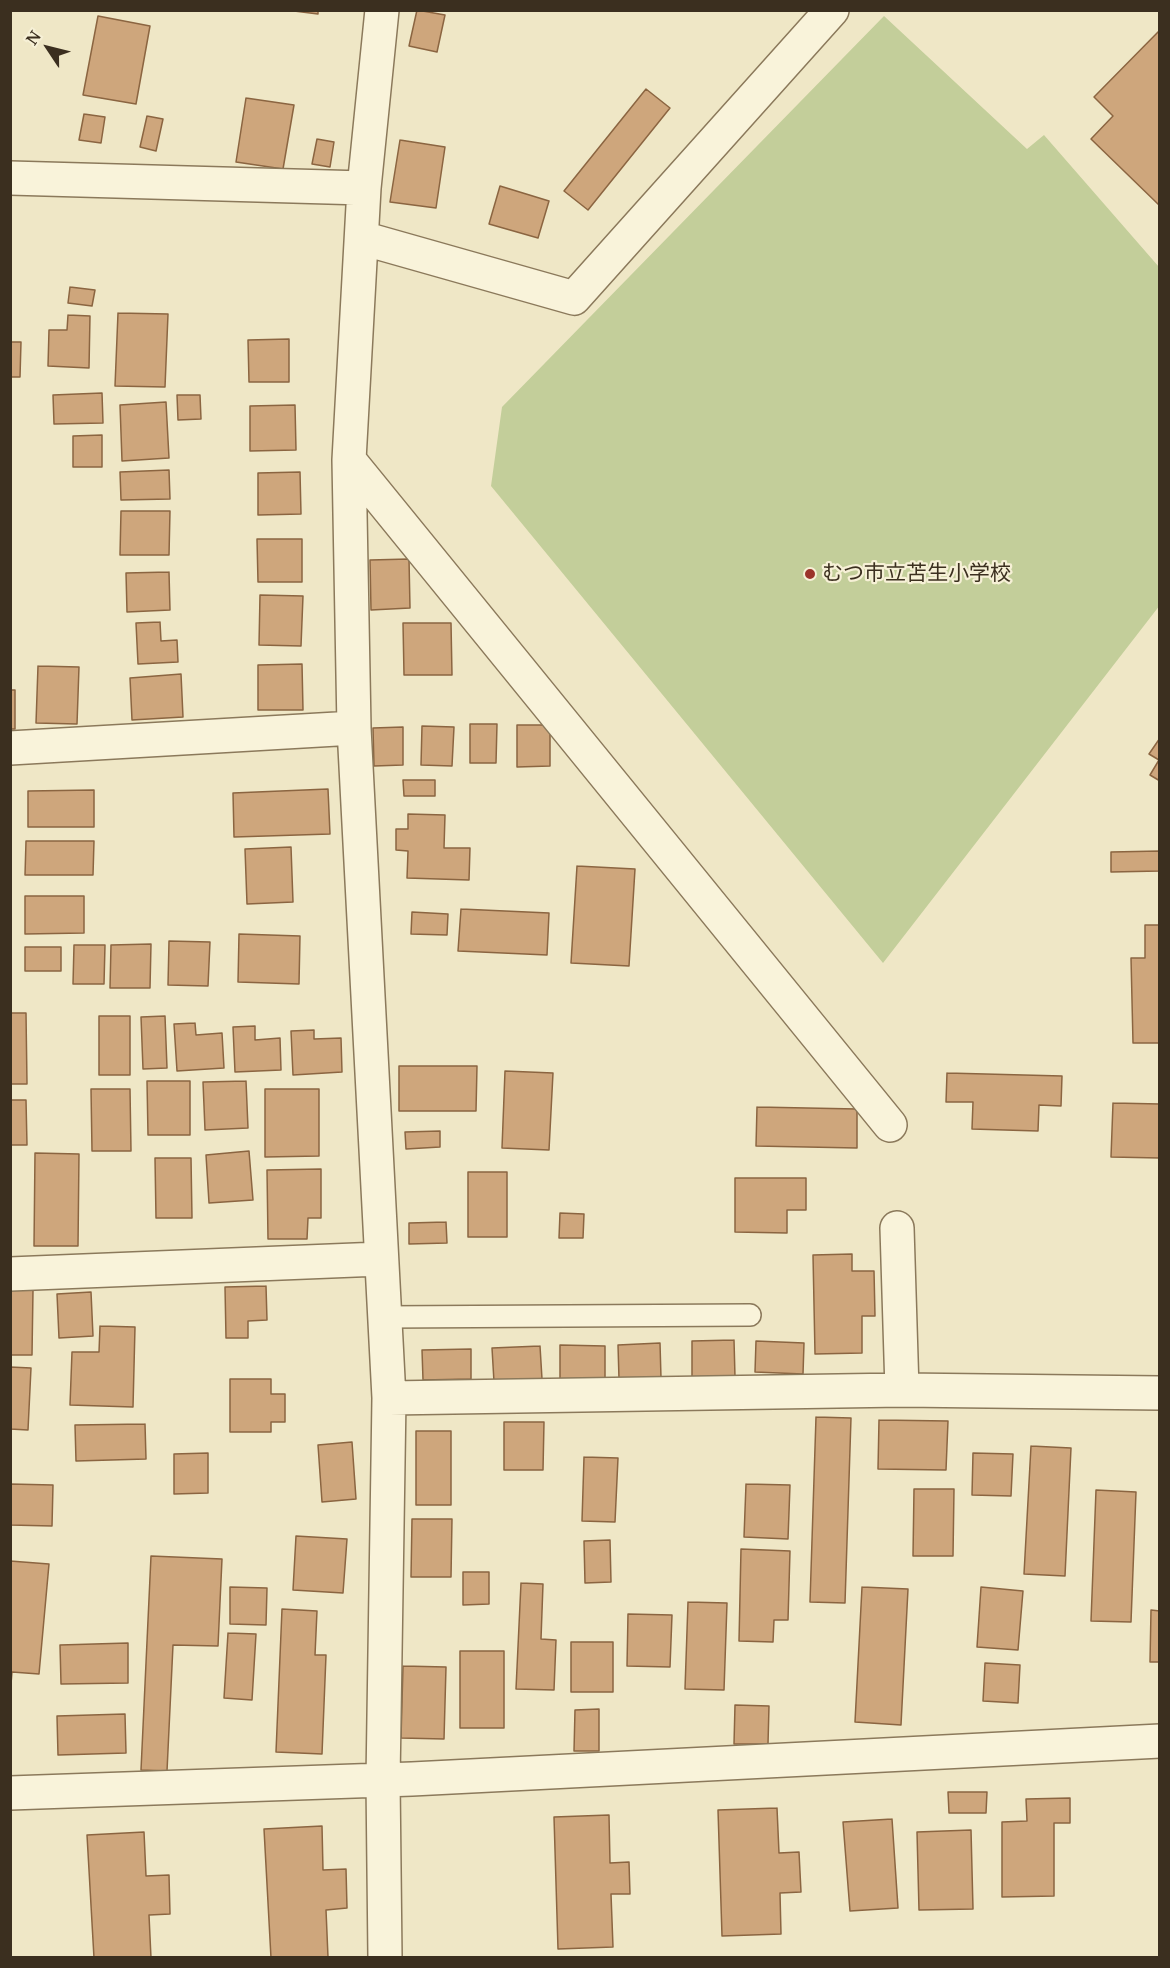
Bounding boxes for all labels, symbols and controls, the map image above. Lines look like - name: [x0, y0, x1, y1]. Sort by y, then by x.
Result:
- north arrow: [18, 18, 78, 78]
- text: N: [21, 26, 46, 49]
- place label: むつ市立苫生小学校: [822, 561, 1011, 587]
- marker: むつ市立苫生小学校: [803, 567, 817, 581]

